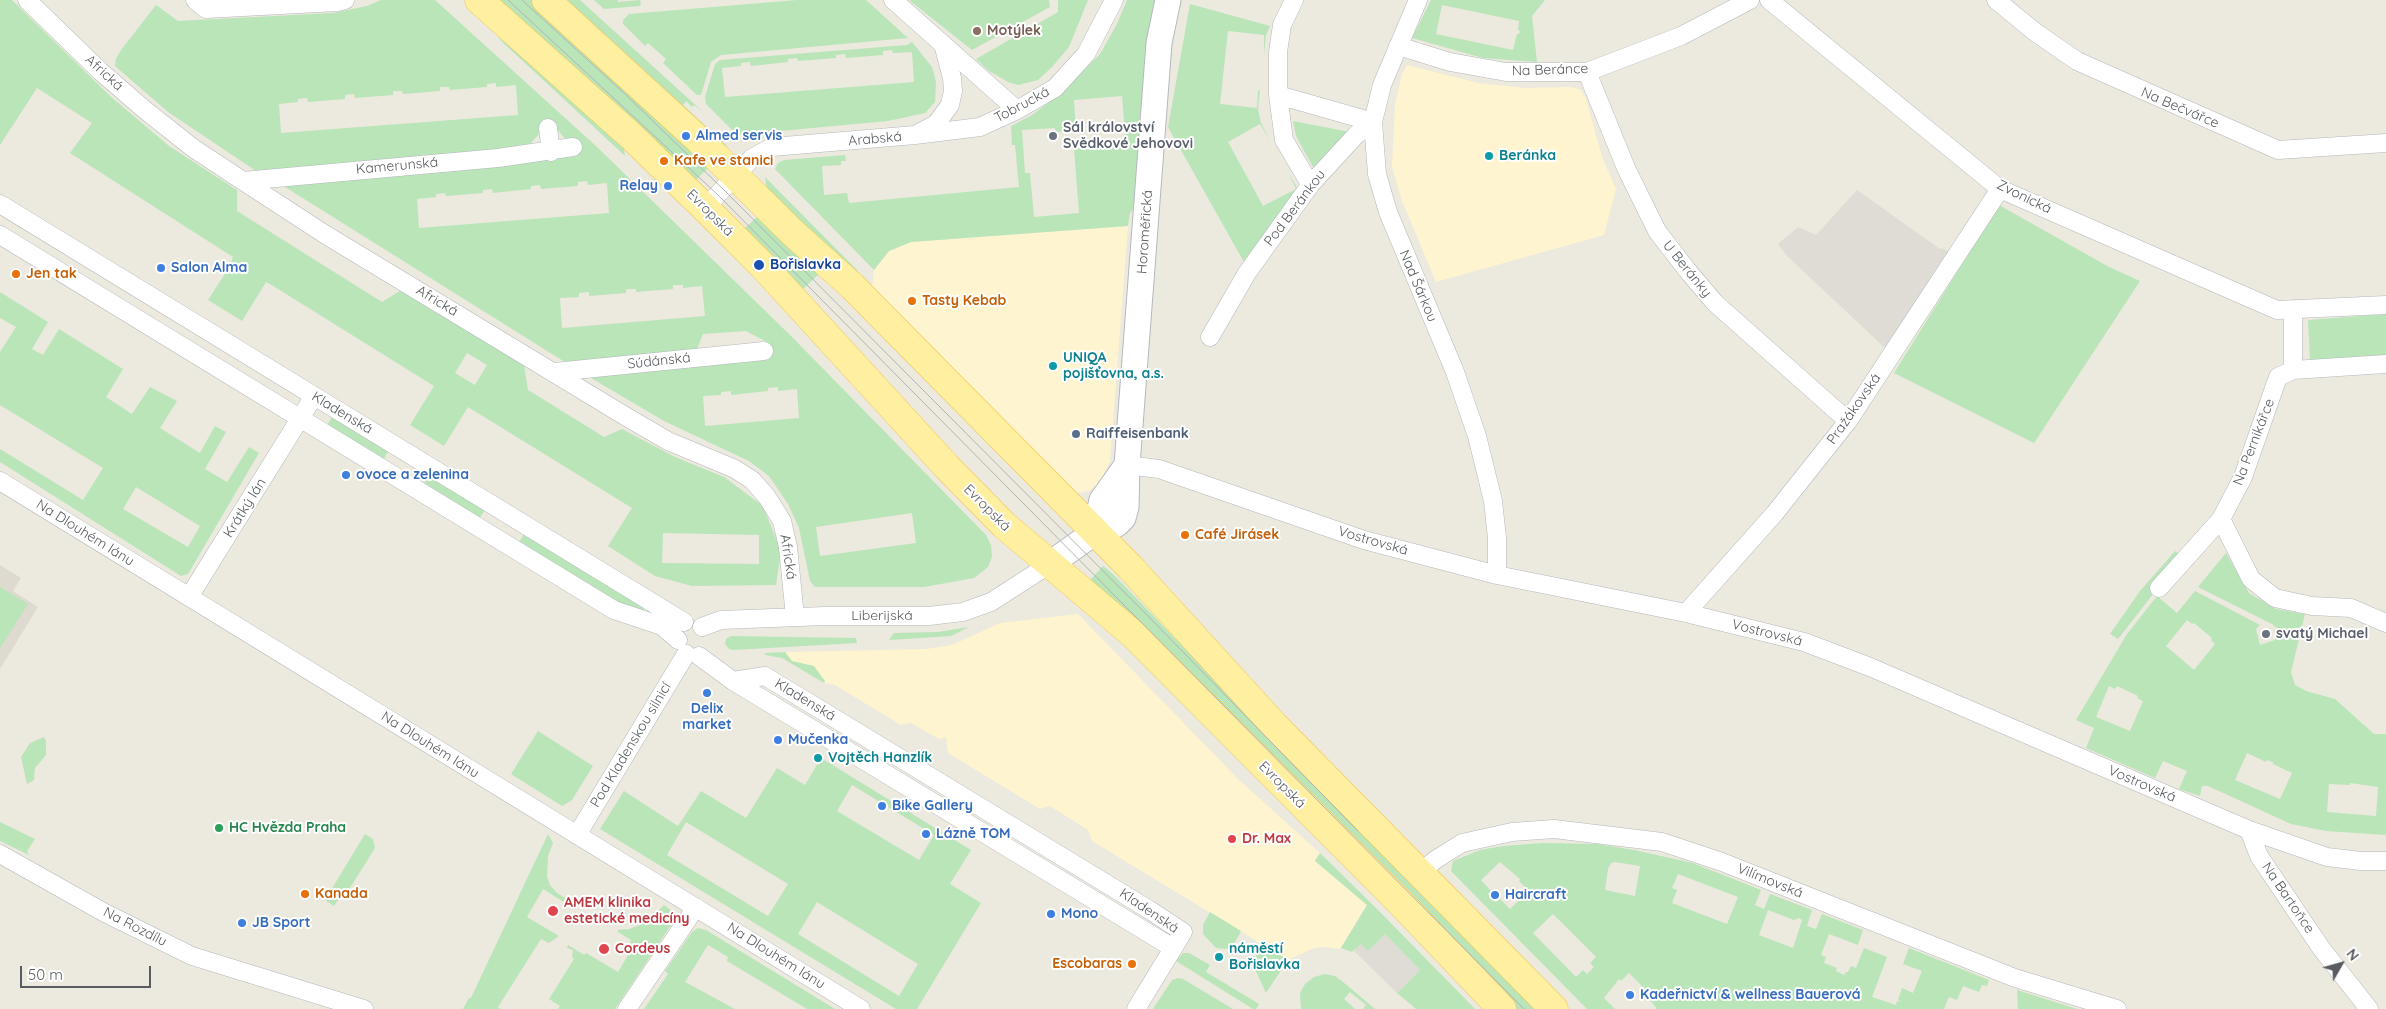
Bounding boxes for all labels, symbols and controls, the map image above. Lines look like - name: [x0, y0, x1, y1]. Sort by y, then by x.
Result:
- place label: Motýlek: [987, 23, 1041, 39]
- marker: Motýlek: [971, 25, 983, 37]
- street label: Africká: [81, 51, 127, 95]
- street label: Na Beránce: [1511, 60, 1589, 80]
- street label: Tobrucká: [991, 83, 1053, 127]
- street label: Na Bečvářce: [2138, 84, 2222, 132]
- place label: Sál království Svědkové Jehovovi: [1063, 120, 1193, 152]
- place label: Almed servis: [696, 128, 782, 144]
- street label: Arabská: [848, 128, 902, 150]
- marker: Almed servis: [680, 130, 692, 142]
- marker: Sál království Svědkové Jehovovi: [1047, 130, 1059, 142]
- place label: Beránka: [1499, 148, 1556, 164]
- marker: Beránka: [1483, 150, 1495, 162]
- place label: Kafe ve stanici: [674, 153, 773, 169]
- street label: Kamerunská: [355, 154, 439, 178]
- marker: Kafe ve stanici: [658, 155, 670, 167]
- street label: Pod Beránkou: [1261, 166, 1329, 250]
- street label: Zvonická: [1994, 177, 2054, 217]
- place label: Relay: [619, 178, 658, 194]
- marker: Relay: [662, 180, 674, 192]
- street label: Evropská: [683, 186, 737, 240]
- street label: Horoměřická: [1134, 189, 1156, 275]
- street label: U Beránky: [1659, 237, 1715, 301]
- street label: Nad Šárkou: [1395, 248, 1441, 324]
- place label: Bořislavka: [770, 257, 841, 273]
- marker: Bořislavka: [752, 258, 766, 272]
- place label: Salon Alma: [171, 260, 247, 276]
- marker: Salon Alma: [155, 262, 167, 274]
- place label: Jen tak: [26, 266, 77, 282]
- marker: Jen tak: [10, 268, 22, 280]
- street label: Africká: [413, 282, 461, 320]
- place label: Tasty Kebab: [922, 293, 1006, 309]
- marker: Tasty Kebab: [906, 295, 918, 307]
- street label: Súdánská: [627, 349, 691, 373]
- place label: UNIQA pojišťovna, a.s.: [1063, 350, 1164, 382]
- marker: UNIQA pojišťovna, a.s.: [1047, 360, 1059, 372]
- street label: Pražákovská: [1823, 370, 1885, 448]
- street label: Kladenská: [308, 388, 376, 438]
- street label: Na Pernikářce: [2230, 396, 2278, 488]
- place label: Raiffeisenbank: [1086, 426, 1189, 442]
- marker: Raiffeisenbank: [1070, 428, 1082, 440]
- place label: ovoce a zelenina: [356, 467, 469, 483]
- marker: ovoce a zelenina: [340, 469, 352, 481]
- street label: Krátký lán: [220, 475, 270, 541]
- street label: Evropská: [960, 481, 1014, 535]
- street label: Na Dlouhém lánu: [33, 496, 137, 570]
- street label: Vostrovská: [1336, 523, 1410, 559]
- place label: Café Jirásek: [1195, 527, 1279, 543]
- marker: Café Jirásek: [1179, 529, 1191, 541]
- street label: Africká: [776, 533, 800, 581]
- street label: Liberijská: [851, 608, 913, 624]
- street label: Vostrovská: [1730, 616, 1804, 650]
- place label: svatý Michael: [2276, 626, 2368, 642]
- marker: svatý Michael: [2260, 628, 2272, 640]
- street label: Kladenská: [771, 675, 839, 725]
- street label: Pod Kladenskou silnicí: [587, 680, 675, 810]
- marker: Delix market: [701, 687, 713, 699]
- place label: Delix market: [682, 701, 732, 734]
- street label: Na Dlouhém lánu: [378, 708, 482, 782]
- place label: Mučenka: [788, 732, 848, 748]
- marker: Mučenka: [772, 734, 784, 746]
- place label: Vojtěch Hanzlík: [828, 750, 932, 766]
- marker: Vojtěch Hanzlík: [812, 752, 824, 764]
- street label: Evropská: [1255, 758, 1309, 812]
- street label: Vostrovská: [2106, 762, 2178, 806]
- place label: Bike Gallery: [892, 798, 973, 814]
- marker: Bike Gallery: [876, 800, 888, 812]
- place label: HC Hvězda Praha: [229, 820, 346, 836]
- marker: HC Hvězda Praha: [213, 822, 225, 834]
- place label: Lázně TOM: [936, 826, 1011, 842]
- marker: Lázně TOM: [920, 828, 932, 840]
- place label: Dr. Max: [1242, 831, 1291, 847]
- marker: Dr. Max: [1226, 833, 1238, 845]
- street label: Na Bartoňce: [2258, 859, 2318, 937]
- street label: Vilímovská: [1735, 860, 1805, 902]
- street label: Kladenská: [1116, 885, 1182, 937]
- place label: Kanada: [315, 886, 368, 902]
- place label: Haircraft: [1505, 887, 1567, 903]
- marker: Kanada: [299, 888, 311, 900]
- marker: Haircraft: [1489, 889, 1501, 901]
- place label: AMEM klinika estetické medicíny: [564, 895, 689, 928]
- street label: Na Rozdílu: [100, 904, 170, 950]
- marker: AMEM klinika estetické medicíny: [546, 904, 560, 918]
- place label: Mono: [1061, 906, 1098, 922]
- marker: Mono: [1045, 908, 1057, 920]
- place label: JB Sport: [252, 915, 311, 931]
- marker: JB Sport: [236, 917, 248, 929]
- street label: Na Dlouhém lánu: [724, 919, 828, 993]
- north arrow: [2316, 939, 2366, 989]
- place label: Cordeus: [615, 941, 670, 957]
- place label: náměstí Bořislavka: [1229, 941, 1300, 974]
- marker: Cordeus: [597, 942, 611, 956]
- text: N: [2343, 945, 2363, 964]
- marker: náměstí Bořislavka: [1213, 951, 1225, 963]
- scale bar: [22, 956, 154, 988]
- place label: Escobaras: [1052, 956, 1122, 972]
- marker: Escobaras: [1126, 958, 1138, 970]
- text: 50 m: [28, 965, 63, 984]
- place label: Kadeřnictví & wellness Bauerová: [1640, 987, 1861, 1003]
- marker: Kadeřnictví & wellness Bauerová: [1624, 989, 1636, 1001]

